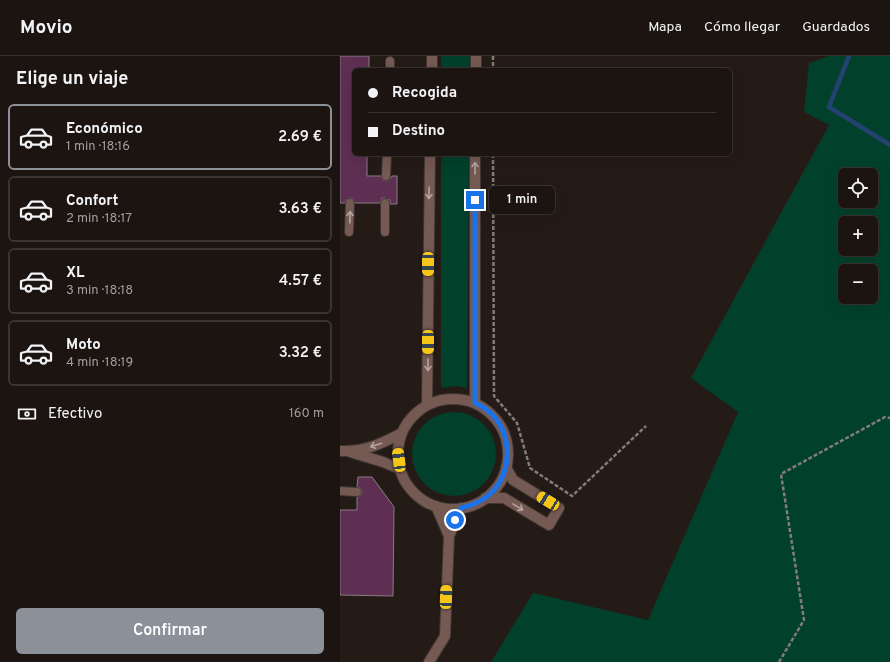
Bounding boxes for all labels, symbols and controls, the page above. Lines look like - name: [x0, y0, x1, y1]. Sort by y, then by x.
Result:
- text: Movio: [20, 16, 73, 40]
- text: Mapa: [648, 19, 682, 36]
- text: Cómo llegar: [704, 19, 780, 36]
- text: Guardados: [802, 19, 870, 36]
- text: Elige un viaje: [16, 68, 128, 91]
- text: Recogida: [392, 84, 457, 103]
- icon: car: [18, 119, 54, 155]
- text: Económico: [66, 120, 143, 139]
- text: Destino: [392, 122, 445, 141]
- text: 2.69 €: [278, 128, 322, 147]
- text: 1 min · 18:16: [66, 139, 130, 155]
- one-way arrow: [471, 162, 479, 175]
- map controls: [838, 168, 878, 304]
- button: locate: [838, 168, 878, 208]
- one-way arrow: [426, 186, 433, 199]
- callout: 1 min: [489, 186, 555, 214]
- icon: car: [18, 191, 54, 227]
- route end: [466, 191, 484, 209]
- text: Confort: [66, 192, 118, 211]
- text: 1 min: [507, 192, 537, 208]
- text: 3.63 €: [278, 200, 322, 219]
- text: 2 min · 18:17: [66, 211, 132, 227]
- one-way arrow: [346, 211, 353, 224]
- button: +: [838, 216, 878, 256]
- car: [422, 252, 434, 276]
- icon: car: [18, 263, 54, 299]
- text: XL: [66, 264, 84, 283]
- button: −: [838, 264, 878, 304]
- text: 4.57 €: [279, 272, 322, 291]
- text: 3 min · 18:18: [66, 283, 133, 299]
- car: [422, 330, 434, 354]
- icon: car: [18, 335, 54, 371]
- text: Moto: [66, 336, 101, 355]
- text: 3.32 €: [279, 344, 322, 363]
- text: 4 min · 18:19: [66, 355, 133, 371]
- one-way arrow: [424, 358, 432, 371]
- icon: cash: [16, 403, 38, 425]
- text: Efectivo: [48, 405, 102, 424]
- text: 160 m: [289, 406, 324, 422]
- one-way arrow: [370, 442, 383, 449]
- car: [392, 447, 406, 473]
- car: [535, 490, 561, 512]
- one-way arrow: [512, 503, 524, 511]
- route start: [446, 511, 464, 529]
- car: [440, 585, 452, 609]
- button: Confirmar: [16, 608, 324, 654]

